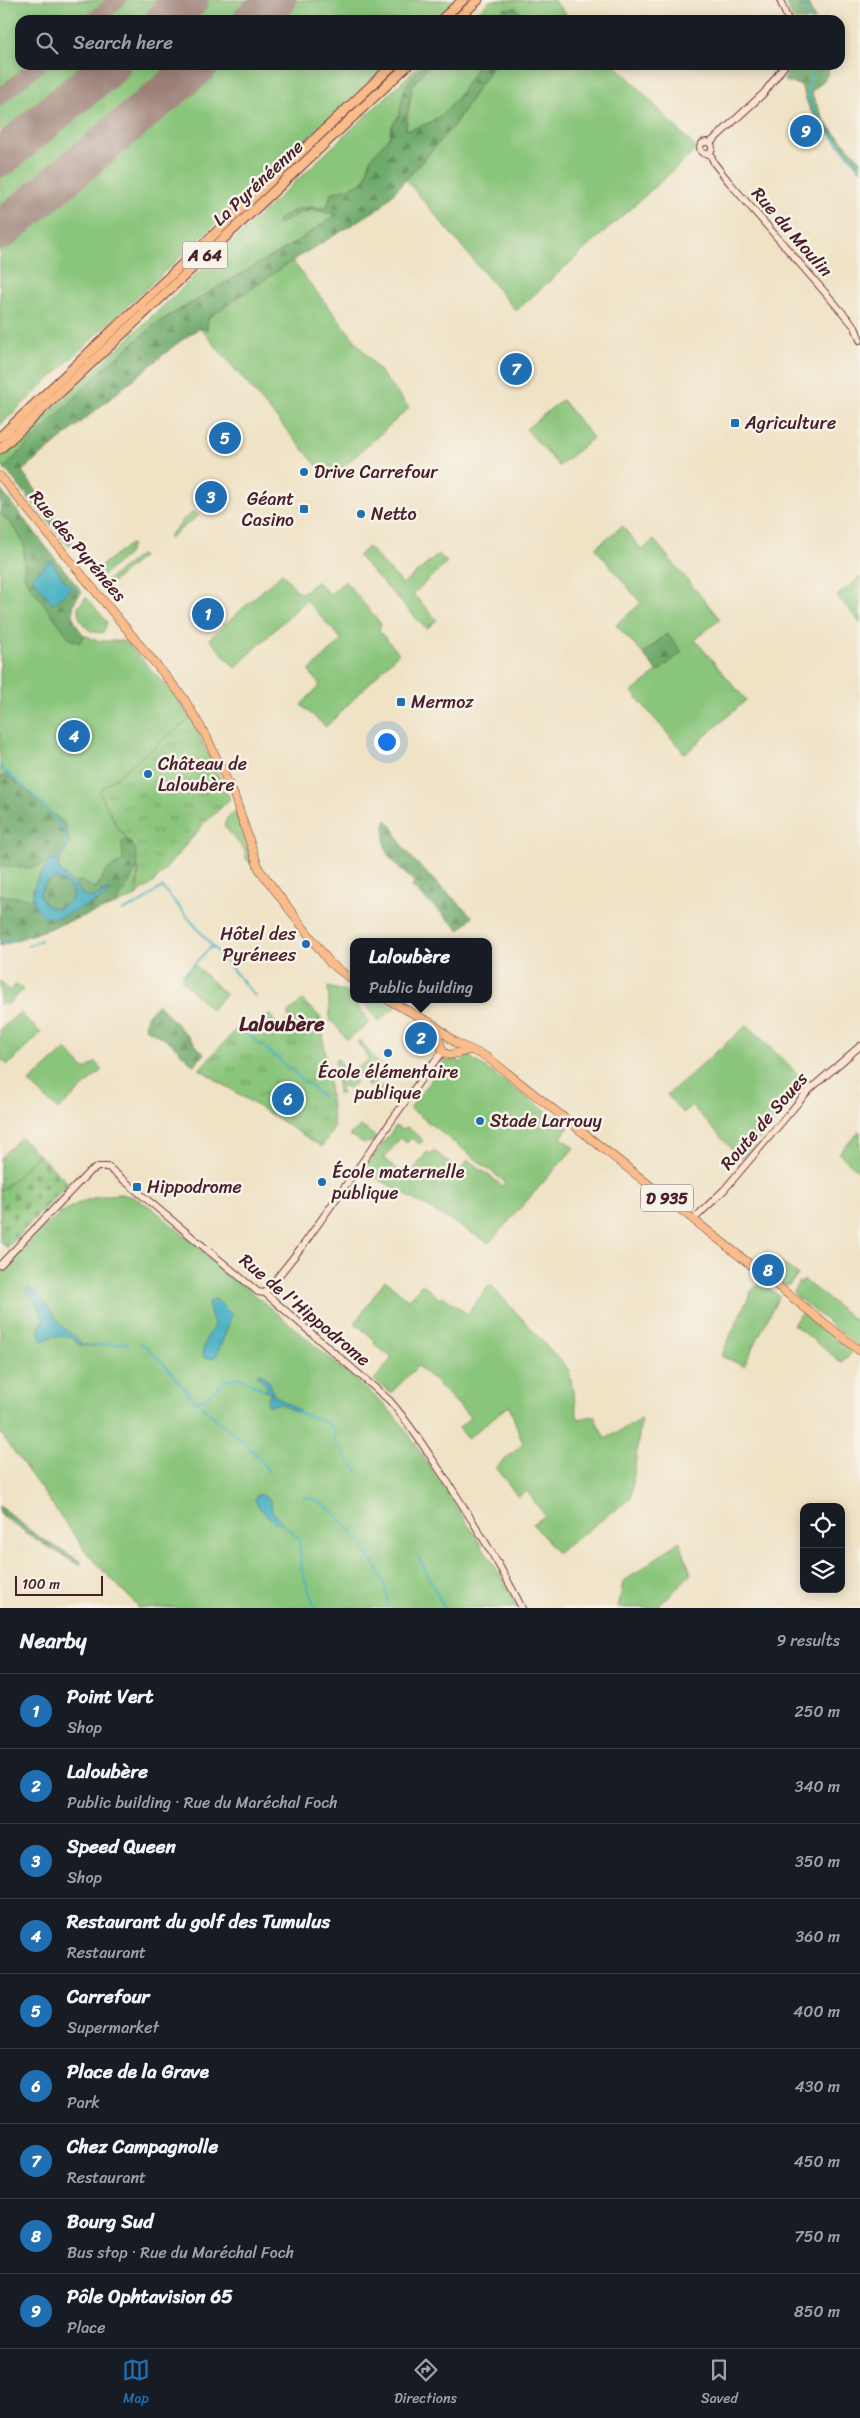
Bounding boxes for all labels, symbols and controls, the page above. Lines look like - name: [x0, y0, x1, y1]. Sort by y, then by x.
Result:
- search box: [15, 15, 845, 70]
- text: Search here: [73, 26, 173, 59]
- icon: search: [33, 29, 61, 57]
- pin: 9: [790, 112, 822, 150]
- street label: La Pyrénéenne: [205, 132, 311, 234]
- street label: Rue du Moulin: [743, 179, 841, 285]
- road number: A 64: [182, 242, 228, 268]
- pin: 7: [500, 350, 532, 388]
- place label: Agriculture: [744, 407, 836, 439]
- marker: Agriculture: [729, 417, 741, 429]
- pin: 5: [209, 419, 241, 457]
- place label: Drive Carrefour: [314, 456, 439, 488]
- marker: Drive Carrefour: [298, 466, 310, 478]
- pin: 3: [195, 478, 227, 516]
- street label: Rue des Pyrénées: [21, 483, 135, 610]
- place label: Géant Casino: [242, 483, 294, 536]
- place label: Netto: [371, 498, 417, 530]
- marker: Géant Casino: [298, 503, 310, 515]
- marker: Netto: [355, 508, 367, 520]
- pin: 1: [192, 595, 224, 633]
- place label: Mermoz: [411, 686, 474, 718]
- marker: Mermoz: [395, 696, 407, 708]
- pin: 4: [58, 717, 90, 755]
- your location: [374, 729, 400, 755]
- place label: Château de Laloubère: [158, 748, 247, 801]
- marker: Château de Laloubère: [142, 768, 154, 780]
- place label: Hôtel des Pyrénees: [220, 918, 297, 971]
- marker: Hôtel des Pyrénees: [300, 938, 312, 950]
- popup: [350, 938, 492, 1003]
- text: Laloubère: [369, 940, 450, 973]
- text: Public building: [369, 973, 473, 1002]
- district label: Laloubère: [239, 1007, 325, 1042]
- pin: 2: [405, 1019, 437, 1057]
- marker: École élémentaire publique: [382, 1047, 394, 1059]
- place label: École élémentaire publique: [318, 1056, 458, 1109]
- street label: Route de Soues: [712, 1064, 817, 1178]
- pin: 6: [272, 1080, 304, 1118]
- place label: Stade Larrouy: [490, 1105, 603, 1137]
- marker: Stade Larrouy: [474, 1115, 486, 1127]
- place label: École maternelle publique: [331, 1156, 465, 1209]
- place label: Hippodrome: [147, 1171, 242, 1203]
- marker: École maternelle publique: [316, 1176, 328, 1188]
- marker: Hippodrome: [131, 1181, 143, 1193]
- road number: D 935: [641, 1184, 693, 1212]
- street label: Rue de l'Hippodrome: [232, 1245, 378, 1375]
- pin: 8: [752, 1251, 784, 1289]
- map controls: [800, 1503, 845, 1593]
- button: locate: [800, 1503, 845, 1548]
- button: layers: [800, 1548, 845, 1593]
- text: 100 m: [22, 1572, 60, 1597]
- scale bar: [15, 1573, 102, 1596]
- text: Nearby: [20, 1622, 86, 1660]
- text: 9 results: [776, 1626, 840, 1655]
- text: Point Vert: [67, 1680, 153, 1713]
- text: 1: [33, 1697, 39, 1726]
- text: 250 m: [794, 1697, 840, 1726]
- text: Shop: [67, 1713, 102, 1742]
- text: Laloubère: [67, 1755, 148, 1788]
- text: 2: [31, 1772, 41, 1801]
- text: 340 m: [795, 1772, 840, 1801]
- text: Public building · Rue du Maréchal Foch: [67, 1788, 338, 1817]
- text: Speed Queen: [67, 1830, 176, 1863]
- text: 3: [32, 1847, 40, 1876]
- text: 350 m: [795, 1847, 840, 1876]
- text: Shop: [67, 1863, 102, 1892]
- text: Restaurant du golf des Tumulus: [67, 1905, 330, 1938]
- text: 4: [31, 1922, 41, 1951]
- text: 360 m: [796, 1922, 840, 1951]
- text: Restaurant: [67, 1938, 146, 1967]
- text: Carrefour: [67, 1980, 149, 2013]
- text: 5: [31, 1997, 41, 2026]
- text: 400 m: [793, 1997, 840, 2026]
- text: Supermarket: [67, 2013, 159, 2042]
- text: Place de la Grave: [67, 2055, 209, 2088]
- text: 6: [31, 2072, 41, 2101]
- text: 430 m: [795, 2072, 840, 2101]
- text: Park: [67, 2088, 100, 2117]
- text: Chez Campagnolle: [67, 2130, 218, 2163]
- text: 7: [31, 2147, 41, 2176]
- text: 450 m: [794, 2147, 840, 2176]
- text: Restaurant: [67, 2163, 146, 2192]
- text: Bourg Sud: [67, 2205, 153, 2238]
- text: 8: [31, 2222, 41, 2251]
- text: 750 m: [795, 2222, 840, 2251]
- text: Bus stop · Rue du Maréchal Foch: [67, 2238, 294, 2267]
- text: Pôle Ophtavision 65: [67, 2280, 233, 2313]
- text: 9: [31, 2297, 41, 2326]
- text: 850 m: [794, 2297, 840, 2326]
- text: Place: [67, 2313, 106, 2342]
- tab: Map: [122, 2356, 150, 2411]
- tab: Directions: [394, 2356, 457, 2411]
- tab: Saved: [701, 2356, 738, 2411]

